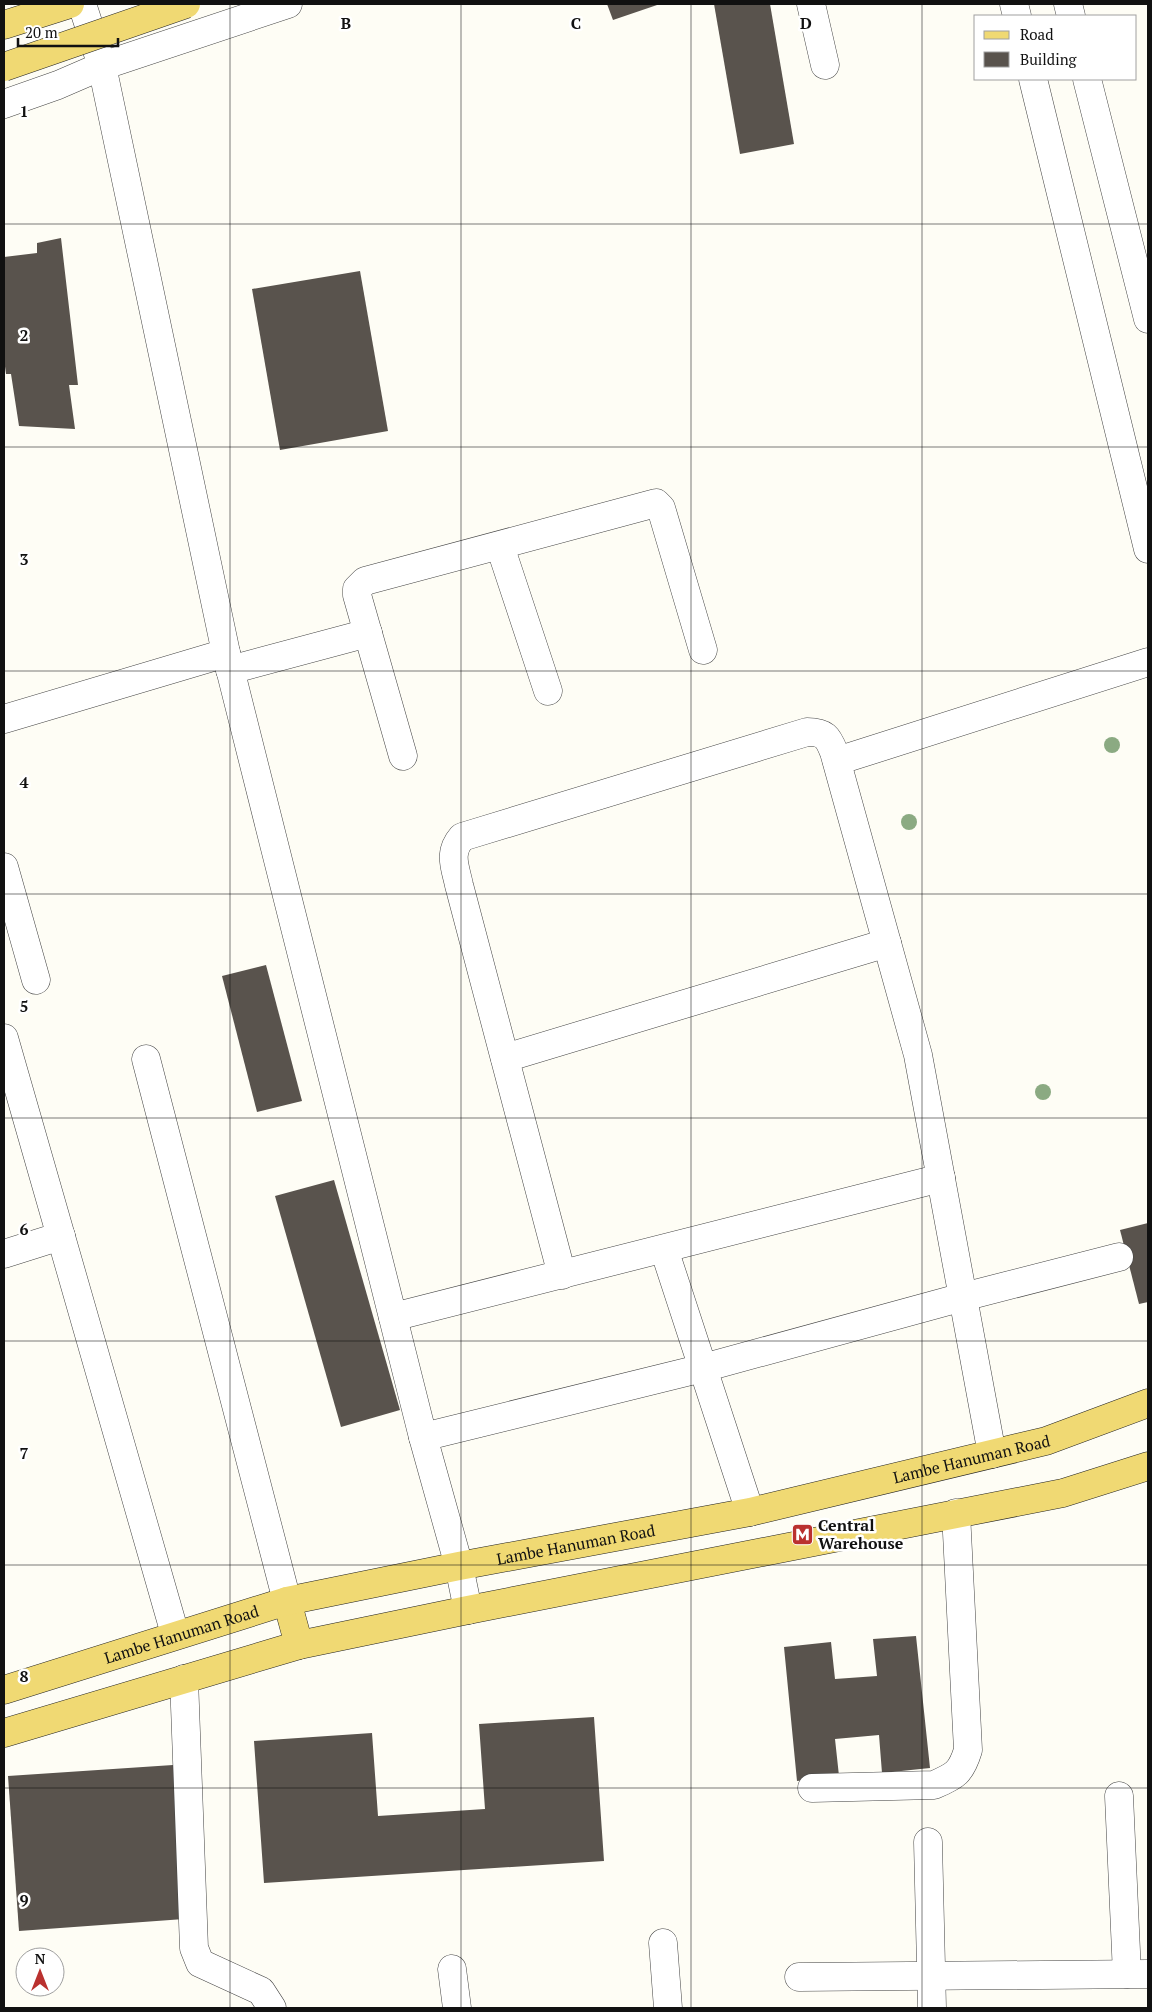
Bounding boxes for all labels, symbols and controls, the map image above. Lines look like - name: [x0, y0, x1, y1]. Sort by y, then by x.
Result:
- text: B: [341, 12, 351, 34]
- text: C: [571, 12, 581, 34]
- text: D: [800, 12, 812, 34]
- scale bar: [18, 15, 118, 47]
- legend: [974, 15, 1137, 80]
- text: 20 m: [25, 22, 58, 42]
- text: Road: [1020, 24, 1053, 44]
- text: Building: [1020, 49, 1078, 69]
- text: 1: [19, 100, 29, 122]
- text: 2: [19, 324, 29, 346]
- text: 3: [19, 548, 29, 570]
- text: 4: [19, 771, 29, 793]
- text: 5: [19, 995, 29, 1017]
- text: 6: [19, 1218, 29, 1240]
- street label: Lambe Hanuman Road: [891, 1429, 1052, 1488]
- text: 7: [19, 1442, 29, 1464]
- place label: Central Warehouse: [818, 1514, 904, 1554]
- street label: Lambe Hanuman Road: [495, 1519, 657, 1570]
- metro station icon: Central Warehouse: [790, 1522, 814, 1546]
- street label: Lambe Hanuman Road: [101, 1600, 262, 1669]
- text: 8: [19, 1665, 29, 1687]
- text: 9: [19, 1889, 29, 1911]
- north arrow: [15, 1947, 65, 1997]
- text: N: [35, 1949, 46, 1968]

